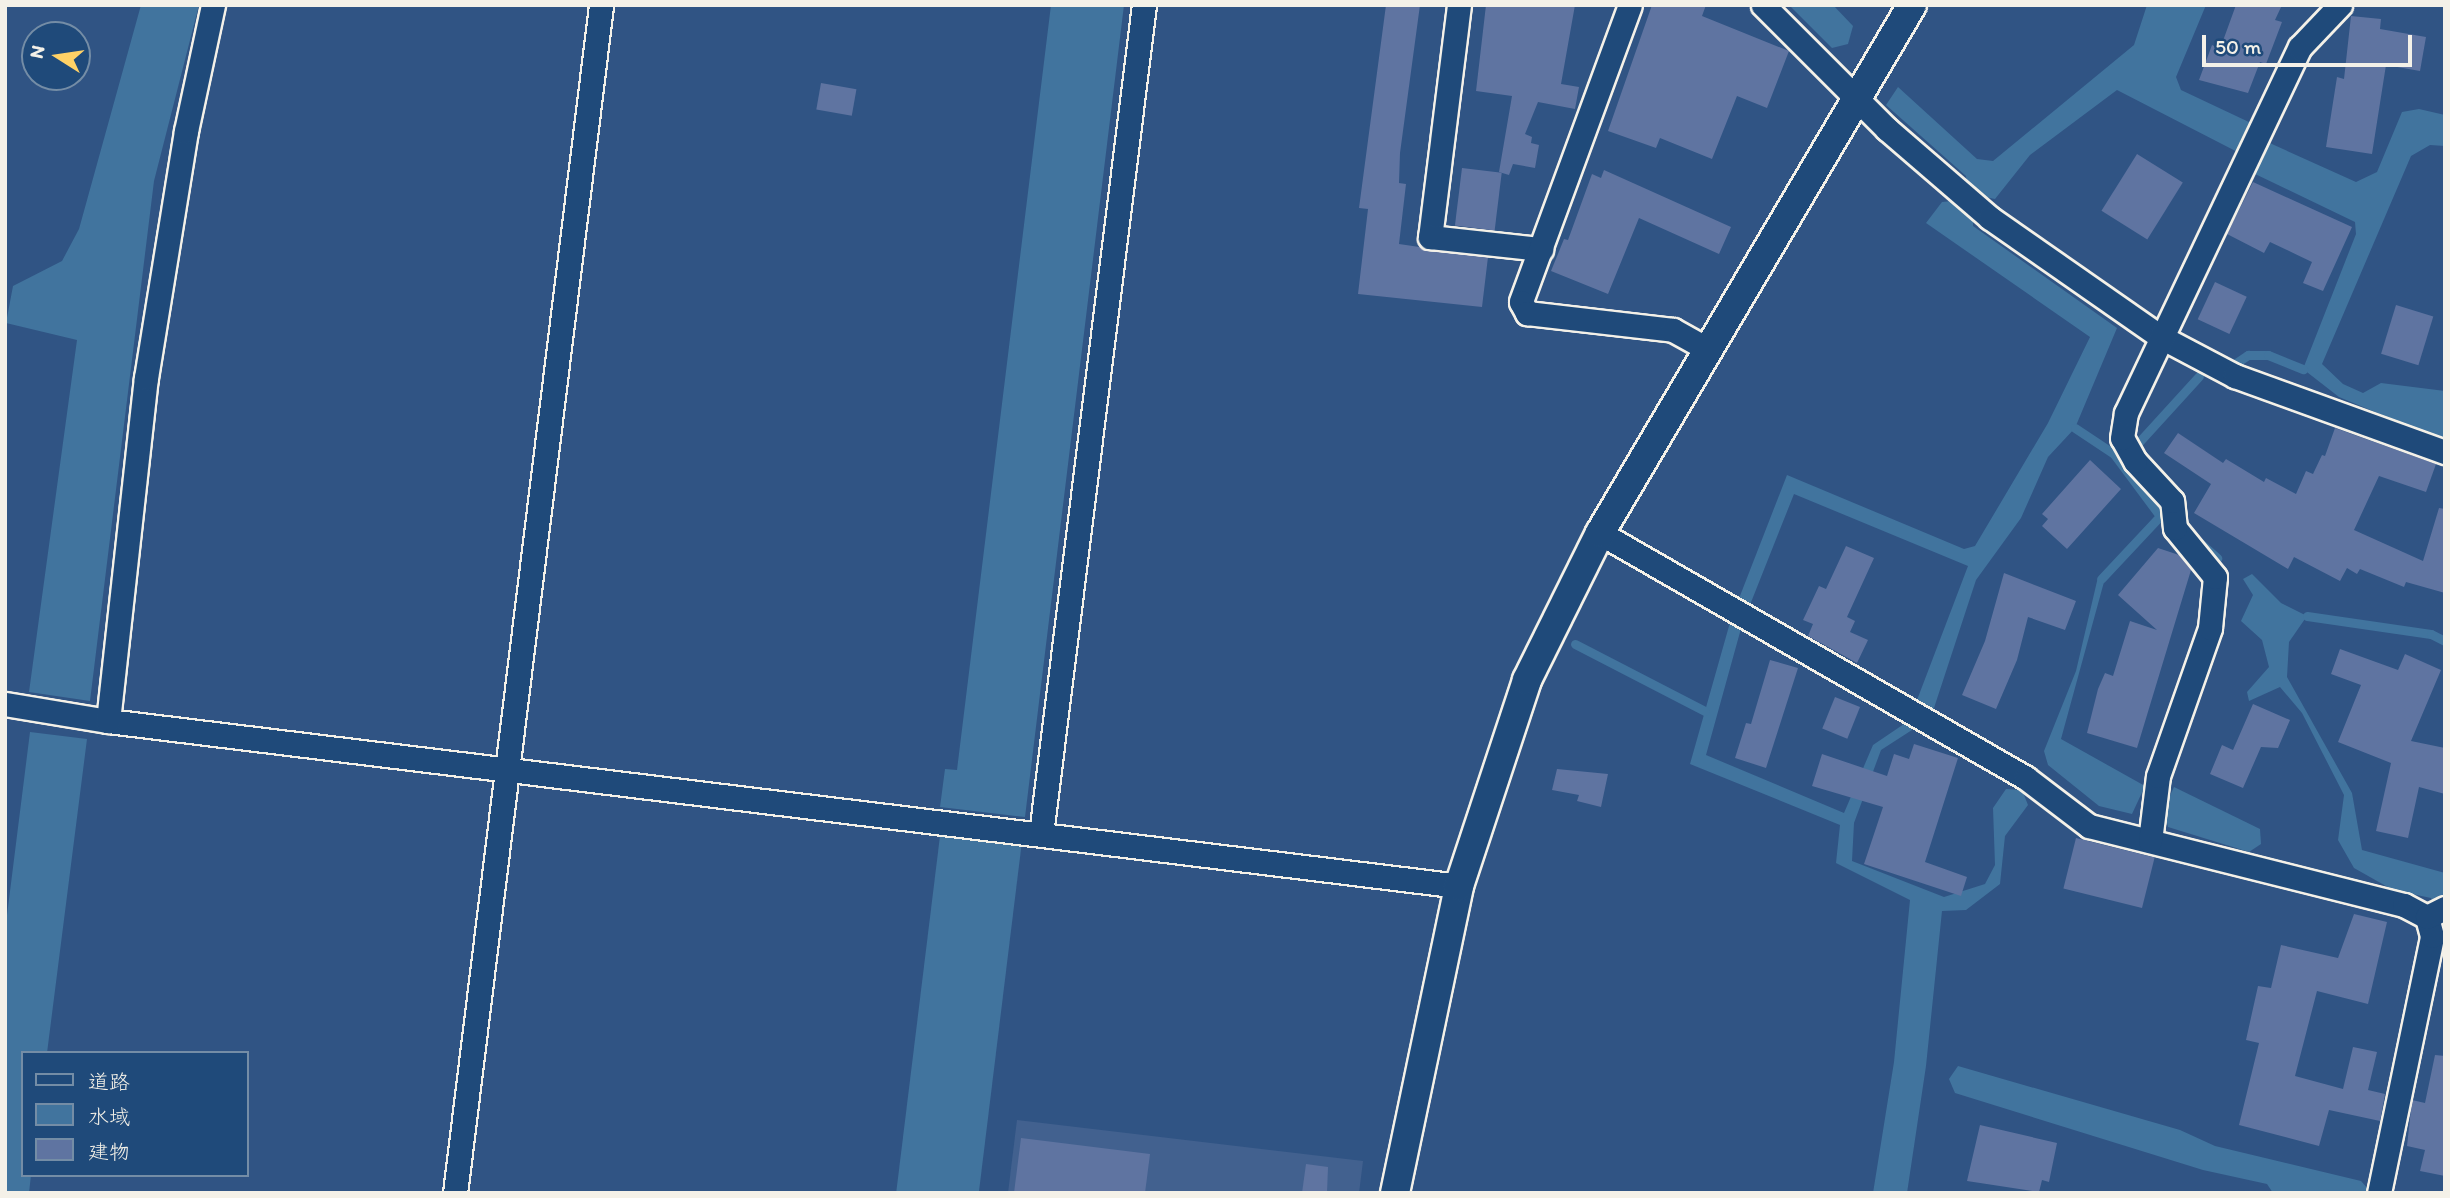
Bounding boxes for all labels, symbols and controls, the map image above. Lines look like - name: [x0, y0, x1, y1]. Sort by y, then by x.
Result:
- north arrow: [21, 21, 91, 91]
- scale bar: [2205, 21, 2415, 65]
- text: 50 m: [2215, 34, 2261, 59]
- text: N: [24, 43, 50, 61]
- legend: [21, 1051, 248, 1177]
- text: 道路: [88, 1069, 130, 1094]
- text: 水域: [88, 1104, 130, 1129]
- text: 建物: [88, 1139, 130, 1164]

